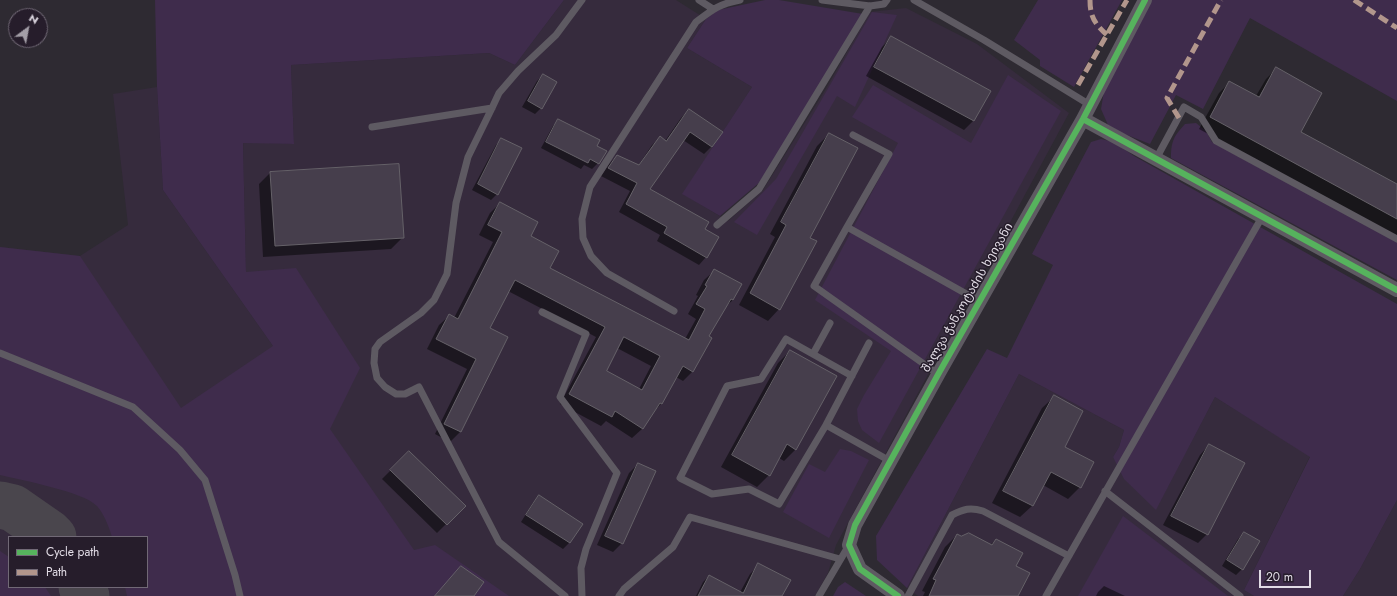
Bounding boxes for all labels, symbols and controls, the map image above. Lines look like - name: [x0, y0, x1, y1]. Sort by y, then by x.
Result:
- north arrow: [8, 8, 48, 48]
- text: N: [26, 10, 42, 28]
- street label: შალვა ჭანკოტაძის ხეივანი: [919, 221, 1017, 375]
- legend: [8, 536, 148, 588]
- text: Cycle path: [46, 543, 99, 561]
- scale bar: [1261, 562, 1313, 588]
- text: Path: [46, 563, 67, 581]
- text: 20 m: [1266, 568, 1293, 586]

